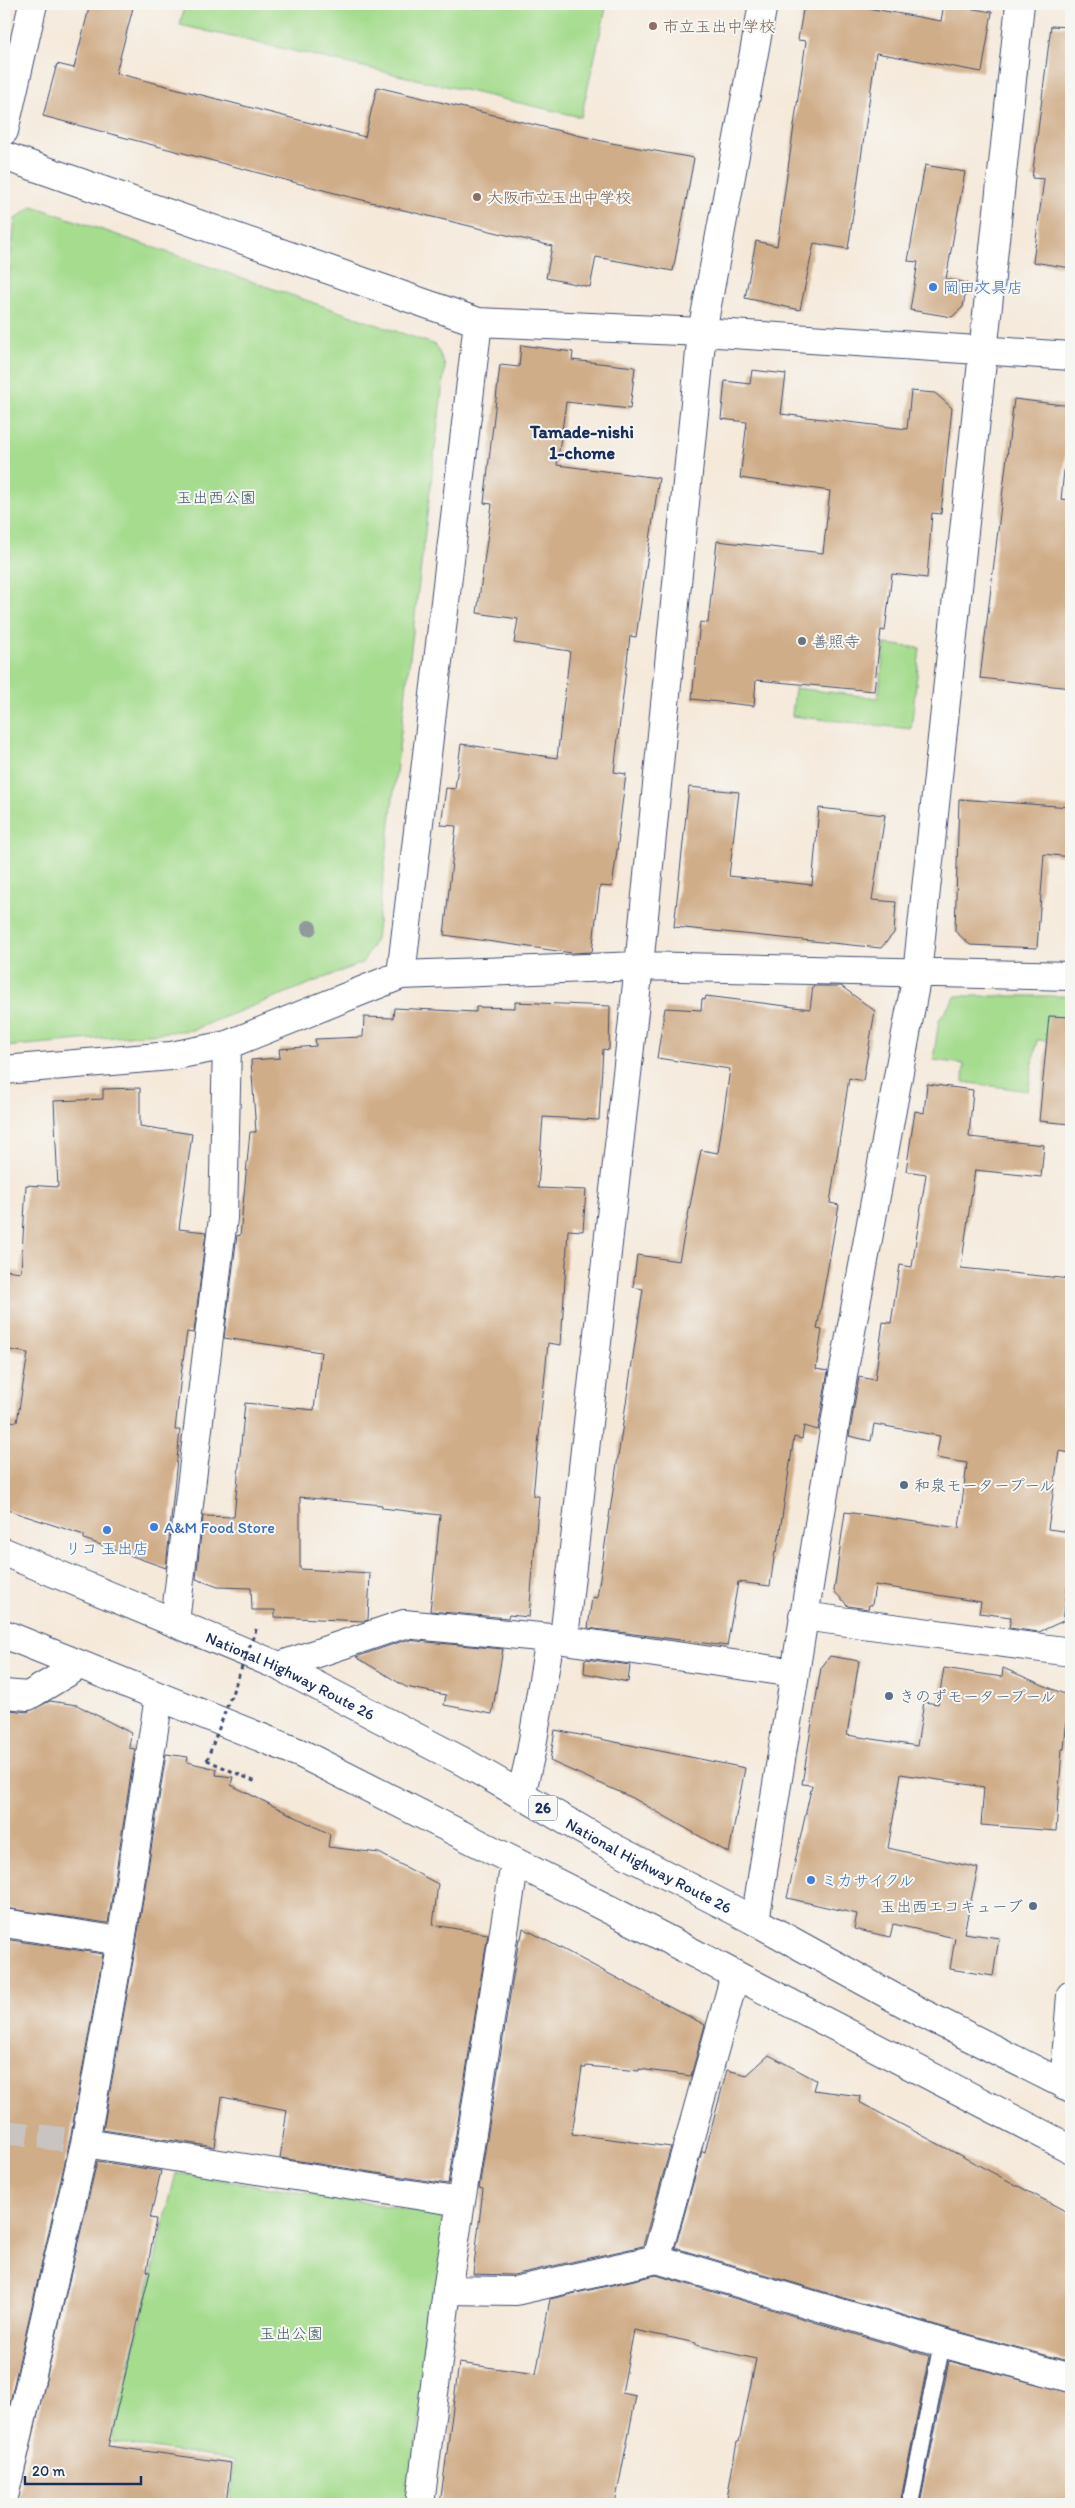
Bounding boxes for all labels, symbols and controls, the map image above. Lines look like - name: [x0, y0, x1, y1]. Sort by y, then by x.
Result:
- place label: 市立玉出中学校: [663, 17, 775, 36]
- marker: 市立玉出中学校: [647, 20, 659, 32]
- place label: 大阪市立玉出中学校: [487, 188, 631, 207]
- marker: 大阪市立玉出中学校: [471, 191, 483, 203]
- place label: 岡田文具店: [943, 278, 1023, 297]
- marker: 岡田文具店: [927, 281, 939, 293]
- district label: Tamade-nishi 1-chome: [529, 421, 634, 464]
- park label: 玉出西公園: [176, 488, 256, 507]
- place label: 善照寺: [812, 632, 860, 651]
- marker: 善照寺: [796, 635, 808, 647]
- place label: 和泉モータープール: [914, 1476, 1055, 1495]
- marker: 和泉モータープール: [898, 1479, 910, 1491]
- place label: A&M Food Store: [164, 1518, 275, 1537]
- marker: A&M Food Store: [148, 1521, 160, 1533]
- marker: リコ 玉出店: [101, 1524, 113, 1536]
- place label: リコ 玉出店: [65, 1539, 149, 1558]
- street label: National Highway Route 26: [203, 1627, 378, 1724]
- place label: きのずモータープール: [899, 1687, 1056, 1706]
- marker: きのずモータープール: [883, 1690, 895, 1702]
- road number: 26: [529, 1796, 557, 1820]
- street label: National Highway Route 26: [563, 1813, 735, 1917]
- place label: ミカサイクル: [821, 1871, 914, 1890]
- marker: ミカサイクル: [805, 1874, 817, 1886]
- place label: 玉出西エコキューブ: [880, 1897, 1023, 1916]
- marker: 玉出西エコキューブ: [1027, 1900, 1039, 1912]
- park label: 玉出公園: [259, 2324, 323, 2343]
- scale bar: [25, 2453, 141, 2485]
- text: 20 m: [32, 2462, 66, 2480]

